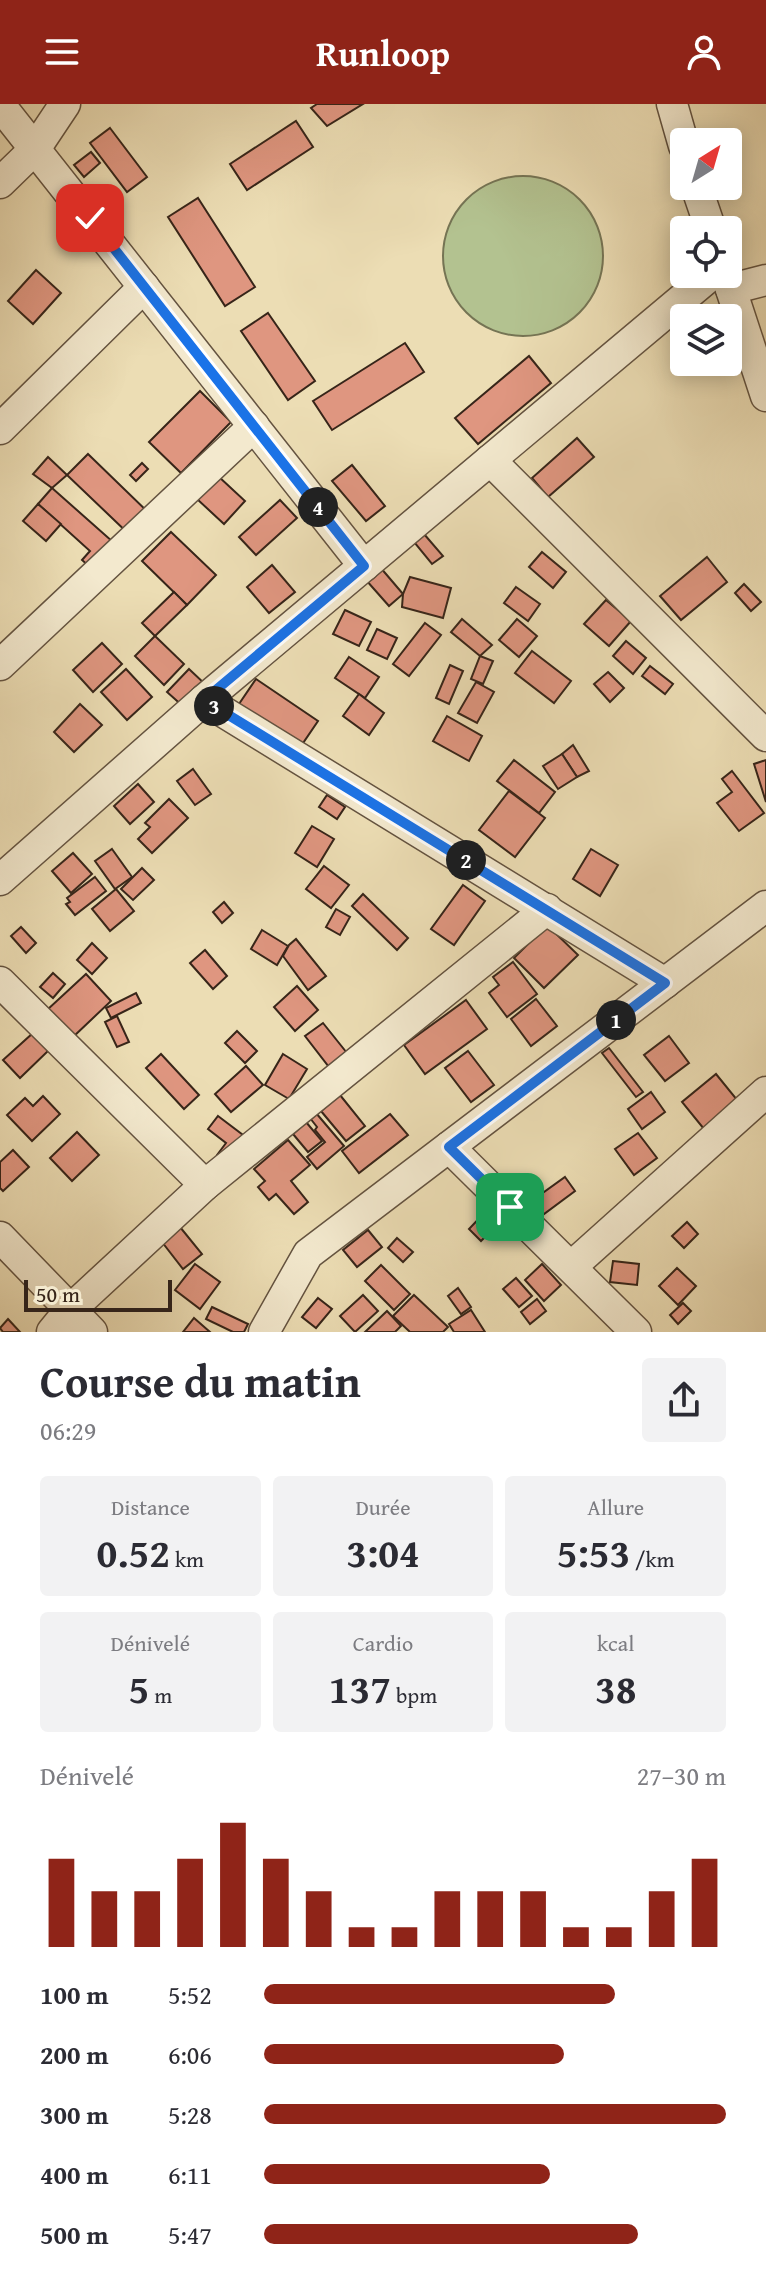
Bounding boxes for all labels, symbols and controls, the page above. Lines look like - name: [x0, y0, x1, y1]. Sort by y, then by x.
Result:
- text: Runloop: [316, 26, 450, 79]
- icon: menu: [40, 30, 84, 74]
- icon: person: [682, 30, 726, 74]
- north arrow: [670, 128, 742, 200]
- map controls: [670, 128, 742, 376]
- pin: [56, 184, 124, 252]
- icon: check: [68, 196, 112, 240]
- button: locate: [670, 216, 742, 288]
- button: layers: [670, 304, 742, 376]
- pin: 4: [298, 487, 338, 527]
- text: 4: [312, 491, 324, 523]
- pin: 3: [194, 686, 234, 726]
- text: 3: [208, 690, 220, 722]
- pin: 2: [446, 840, 486, 880]
- text: 2: [460, 844, 472, 876]
- pin: 1: [596, 1000, 636, 1040]
- text: 1: [610, 1004, 622, 1036]
- pin: [476, 1173, 544, 1241]
- icon: arrive: [488, 1185, 532, 1229]
- scale bar: [24, 1276, 172, 1312]
- text: 50 m: [36, 1278, 80, 1310]
- text: Course du matin: [40, 1349, 361, 1413]
- button: share: [642, 1358, 726, 1442]
- text: 06:29: [40, 1411, 96, 1450]
- text: Distance: [111, 1491, 190, 1523]
- text: Durée: [356, 1491, 410, 1523]
- text: Allure: [587, 1491, 644, 1523]
- text: 0.52: [97, 1523, 170, 1582]
- text: 3:04: [346, 1523, 420, 1582]
- text: 5:53: [557, 1523, 630, 1582]
- text: km: [170, 1543, 204, 1575]
- text: /km: [630, 1543, 675, 1575]
- text: Dénivelé: [111, 1627, 190, 1659]
- text: Cardio: [353, 1627, 413, 1659]
- text: kcal: [597, 1627, 634, 1659]
- text: 5: [129, 1659, 149, 1718]
- text: 137: [329, 1659, 391, 1718]
- text: 38: [595, 1659, 636, 1718]
- text: m: [149, 1679, 172, 1711]
- text: bpm: [391, 1679, 437, 1711]
- text: Dénivelé: [40, 1756, 134, 1795]
- text: 27–30 m: [637, 1756, 726, 1795]
- text: 100 m: [40, 1975, 108, 2014]
- text: 5:52: [168, 1975, 212, 2014]
- text: 200 m: [40, 2035, 108, 2074]
- text: 6:06: [168, 2035, 212, 2074]
- text: 300 m: [40, 2095, 108, 2134]
- text: 5:28: [168, 2095, 212, 2134]
- text: 400 m: [40, 2155, 108, 2194]
- text: 6:11: [168, 2155, 212, 2194]
- text: 500 m: [40, 2215, 108, 2254]
- text: 5:47: [168, 2215, 212, 2254]

